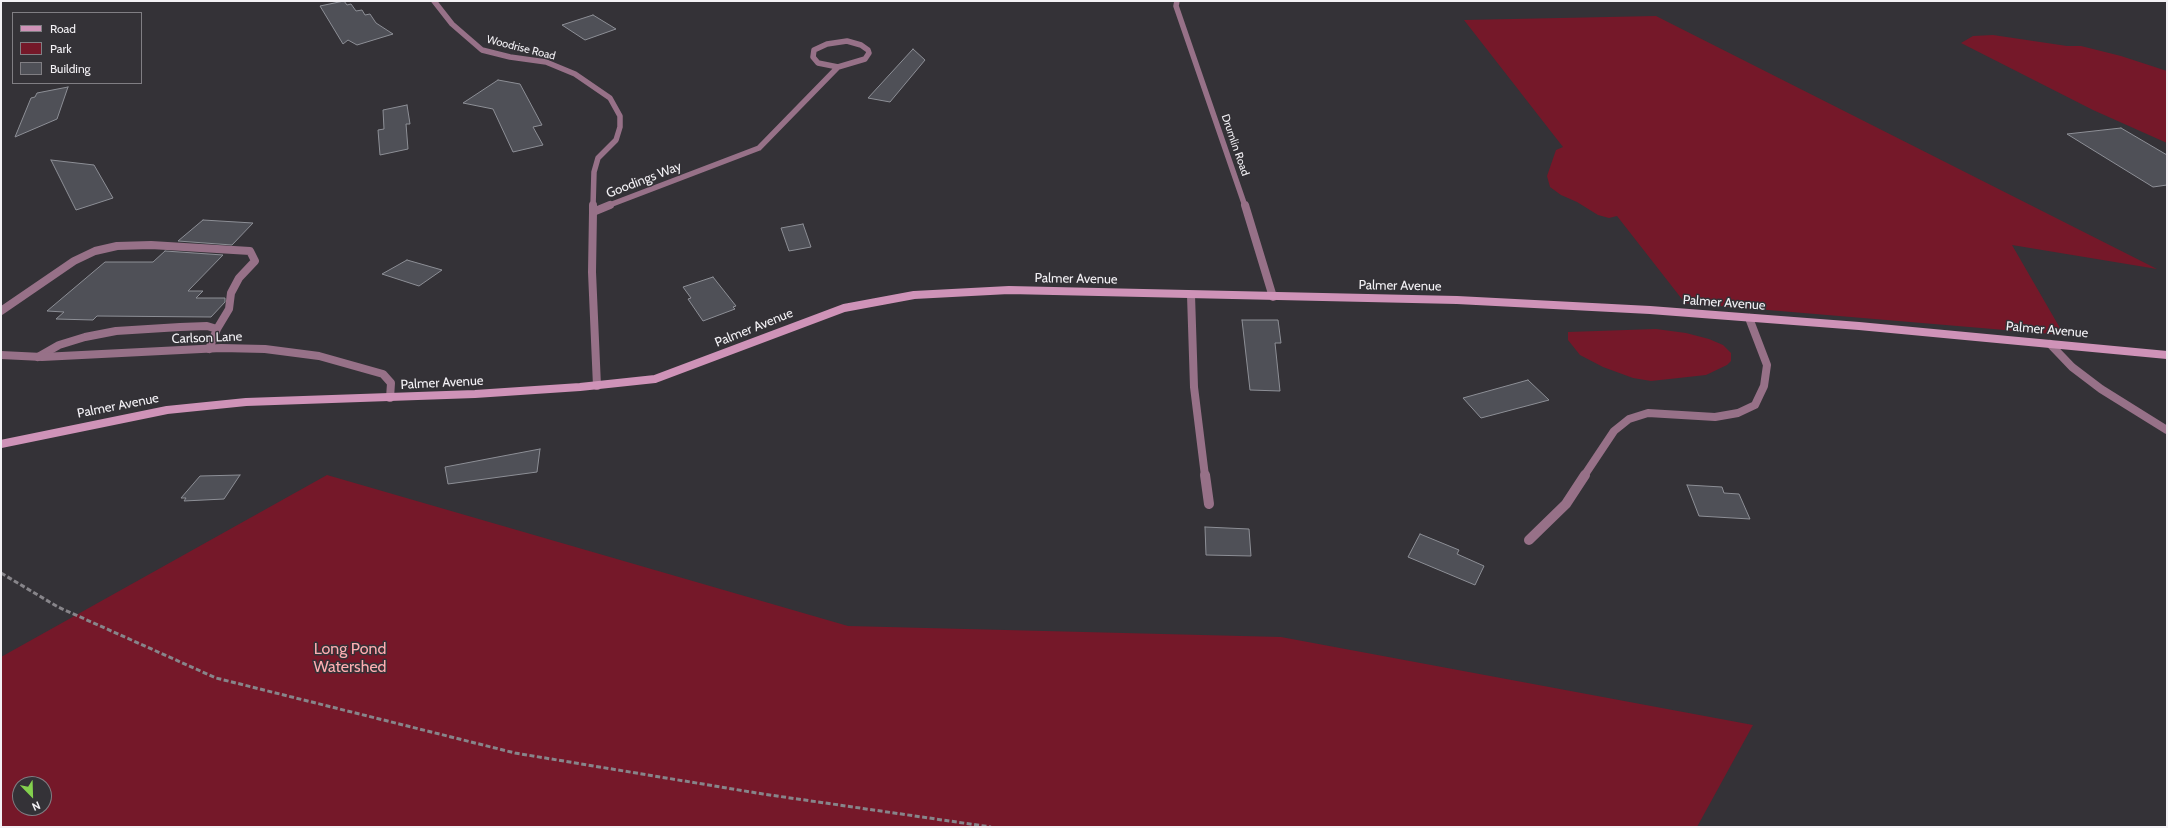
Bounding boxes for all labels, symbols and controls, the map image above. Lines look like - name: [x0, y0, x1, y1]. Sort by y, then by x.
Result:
- legend: [12, 12, 142, 84]
- text: Road: [50, 21, 76, 36]
- street label: Woodrise Road: [485, 33, 557, 63]
- text: Park: [50, 41, 72, 56]
- text: Building: [50, 61, 91, 76]
- street label: Drumlin Road: [1218, 112, 1252, 178]
- street label: Goodings Way: [604, 159, 684, 201]
- street label: Palmer Avenue: [1034, 270, 1118, 288]
- street label: Palmer Avenue: [1358, 277, 1442, 295]
- street label: Palmer Avenue: [1682, 292, 1766, 314]
- street label: Palmer Avenue: [713, 305, 795, 351]
- street label: Palmer Avenue: [2005, 319, 2089, 341]
- street label: Carlson Lane: [171, 329, 243, 347]
- street label: Palmer Avenue: [400, 373, 484, 393]
- street label: Palmer Avenue: [76, 390, 160, 422]
- park label: Long Pond Watershed: [314, 639, 386, 677]
- north arrow: [12, 776, 52, 816]
- text: N: [30, 798, 43, 814]

